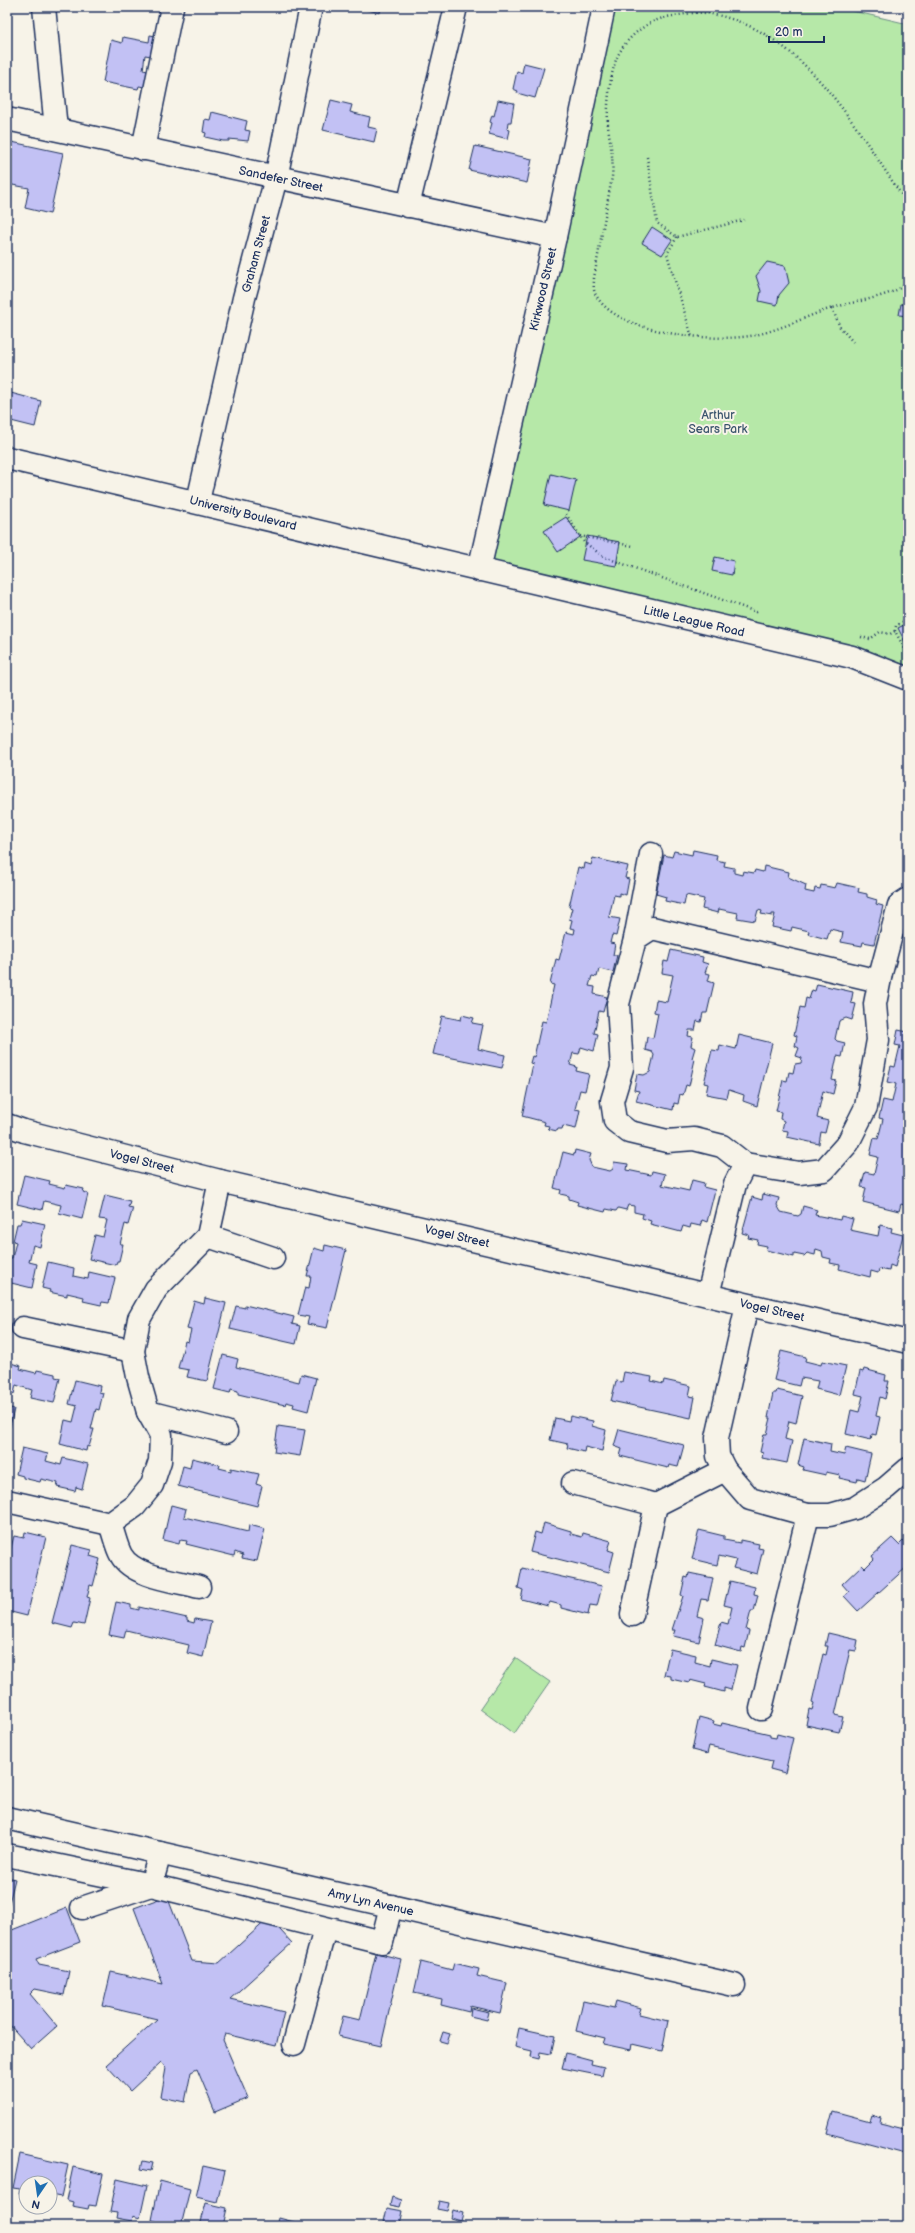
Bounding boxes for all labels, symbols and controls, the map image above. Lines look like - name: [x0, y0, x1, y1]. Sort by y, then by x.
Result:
- scale bar: [769, 18, 824, 44]
- text: 20 m: [775, 25, 802, 40]
- street label: Sandefer Street: [238, 163, 325, 196]
- street label: Graham Street: [239, 214, 274, 294]
- street label: Kirkwood Street: [527, 246, 560, 332]
- park label: Arthur Sears Park: [689, 408, 747, 437]
- street label: University Boulevard: [188, 493, 298, 534]
- street label: Little League Road: [642, 603, 746, 640]
- street label: Vogel Street: [108, 1146, 176, 1177]
- street label: Vogel Street: [423, 1222, 491, 1251]
- street label: Vogel Street: [738, 1296, 806, 1325]
- street label: Amy Lyn Avenue: [327, 1885, 415, 1920]
- north arrow: [18, 2175, 58, 2215]
- text: N: [30, 2197, 41, 2212]

